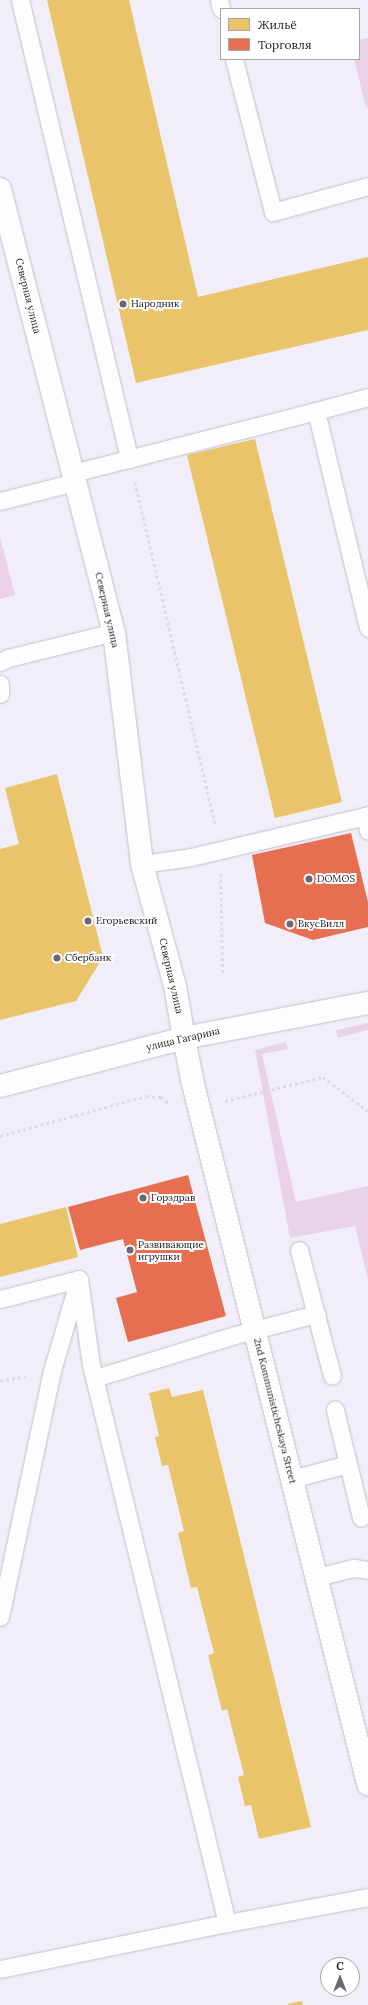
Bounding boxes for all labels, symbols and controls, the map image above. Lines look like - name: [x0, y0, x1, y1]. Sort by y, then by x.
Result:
- legend: [220, 8, 360, 60]
- text: Жильё: [258, 17, 297, 32]
- text: Торговля: [258, 37, 311, 52]
- street label: Северная улица: [13, 257, 43, 335]
- place label: Народник: [131, 298, 179, 310]
- marker: Народник: [118, 299, 128, 309]
- street label: Северная улица: [92, 571, 122, 649]
- place label: DOMOS: [317, 873, 355, 885]
- marker: DOMOS: [304, 874, 314, 884]
- place label: Егорьевский: [96, 915, 157, 927]
- marker: Егорьевский: [83, 916, 93, 926]
- place label: ВкусВилл: [298, 918, 344, 930]
- marker: ВкусВилл: [285, 919, 295, 929]
- street label: Северная улица: [156, 937, 186, 1015]
- place label: Сбербанк: [65, 952, 111, 964]
- marker: Сбербанк: [52, 953, 62, 963]
- street label: улица Гагарина: [145, 1025, 221, 1053]
- place label: Горздрав: [151, 1192, 195, 1204]
- marker: Горздрав: [138, 1193, 148, 1203]
- place label: Развивающие игрушки: [138, 1238, 204, 1262]
- marker: Развивающие игрушки: [125, 1245, 135, 1255]
- street label: 2nd Kommunisticheskaya Street: [251, 1337, 299, 1485]
- north arrow: [320, 1957, 360, 1997]
- text: С: [336, 1959, 344, 1973]

